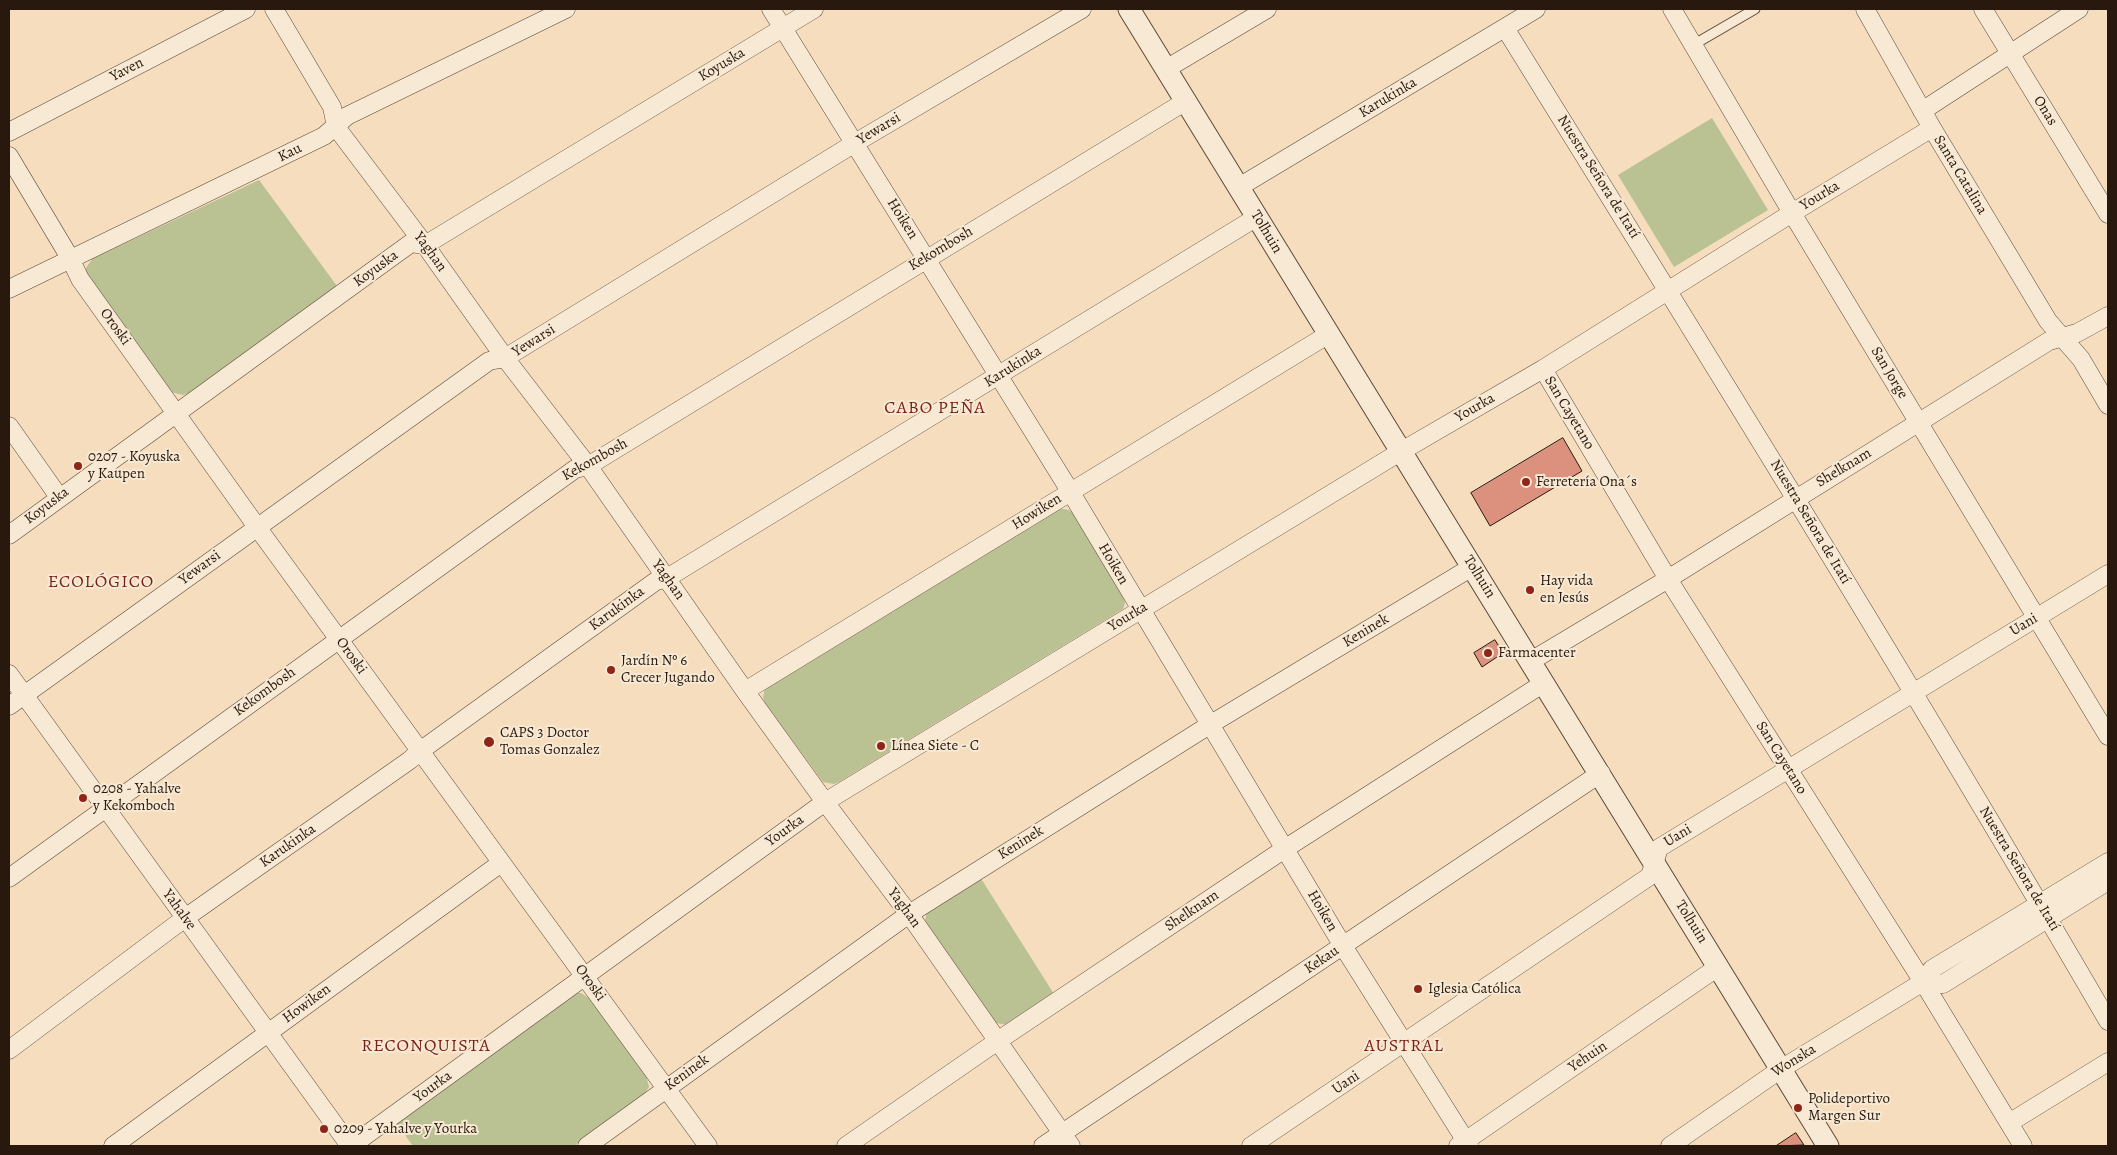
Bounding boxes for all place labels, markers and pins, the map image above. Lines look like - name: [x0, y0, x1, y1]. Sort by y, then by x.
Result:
- place label: 0207 - Koyuska y Kaupen: [88, 448, 180, 483]
- marker: 0207 - Koyuska y Kaupen: [72, 460, 84, 472]
- place label: Ferretería Ona´s: [1536, 473, 1637, 491]
- marker: Ferretería Ona´s: [1520, 476, 1532, 488]
- place label: Hay vida en Jesús: [1540, 572, 1593, 607]
- marker: Hay vida en Jesús: [1524, 584, 1536, 596]
- place label: Farmacenter: [1498, 644, 1576, 662]
- marker: Farmacenter: [1482, 647, 1494, 659]
- place label: Jardín Nº 6 Crecer Jugando: [621, 652, 715, 687]
- marker: Jardín Nº 6 Crecer Jugando: [605, 664, 617, 676]
- place label: CAPS 3 Doctor Tomas Gonzalez: [500, 724, 600, 759]
- marker: CAPS 3 Doctor Tomas Gonzalez: [482, 735, 496, 749]
- place label: Línea Siete - C: [891, 737, 979, 755]
- marker: Línea Siete - C: [875, 740, 887, 752]
- place label: 0208 - Yahalve y Kekomboch: [93, 780, 181, 815]
- marker: 0208 - Yahalve y Kekomboch: [77, 792, 89, 804]
- place label: Iglesia Católica: [1428, 980, 1521, 998]
- marker: Iglesia Católica: [1412, 983, 1424, 995]
- place label: Polideportivo Margen Sur: [1808, 1090, 1890, 1125]
- marker: Polideportivo Margen Sur: [1792, 1102, 1804, 1114]
- place label: 0209 - Yahalve y Yourka: [334, 1120, 477, 1138]
- marker: 0209 - Yahalve y Yourka: [318, 1123, 330, 1135]

